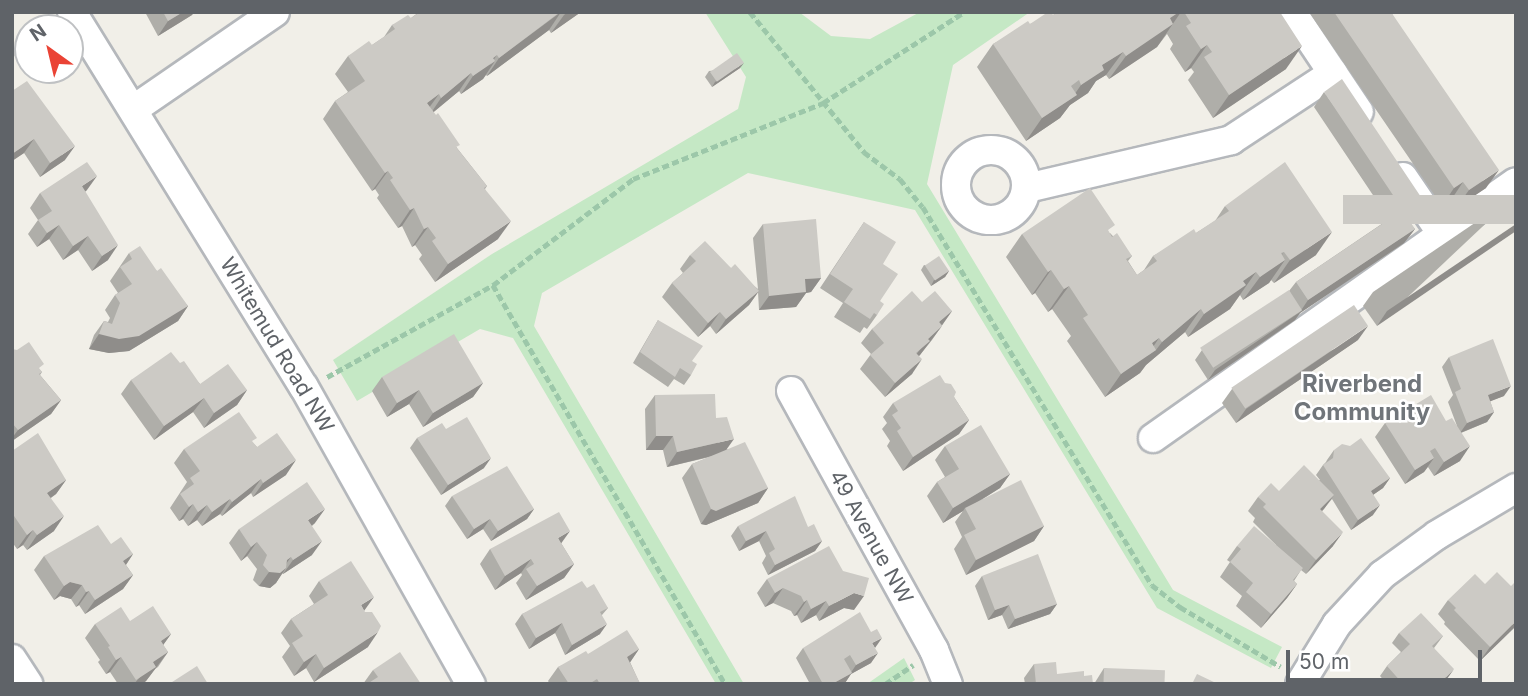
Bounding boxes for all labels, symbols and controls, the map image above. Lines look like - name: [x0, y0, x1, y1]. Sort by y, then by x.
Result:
- north arrow: [14, 14, 84, 84]
- text: N: [26, 19, 51, 46]
- street label: Whitemud Road NW: [215, 253, 339, 437]
- district label: Riverbend Community: [1294, 370, 1430, 426]
- street label: 49 Avenue NW: [824, 466, 918, 608]
- scale bar: [1290, 636, 1486, 680]
- text: 50 m: [1299, 649, 1349, 674]

